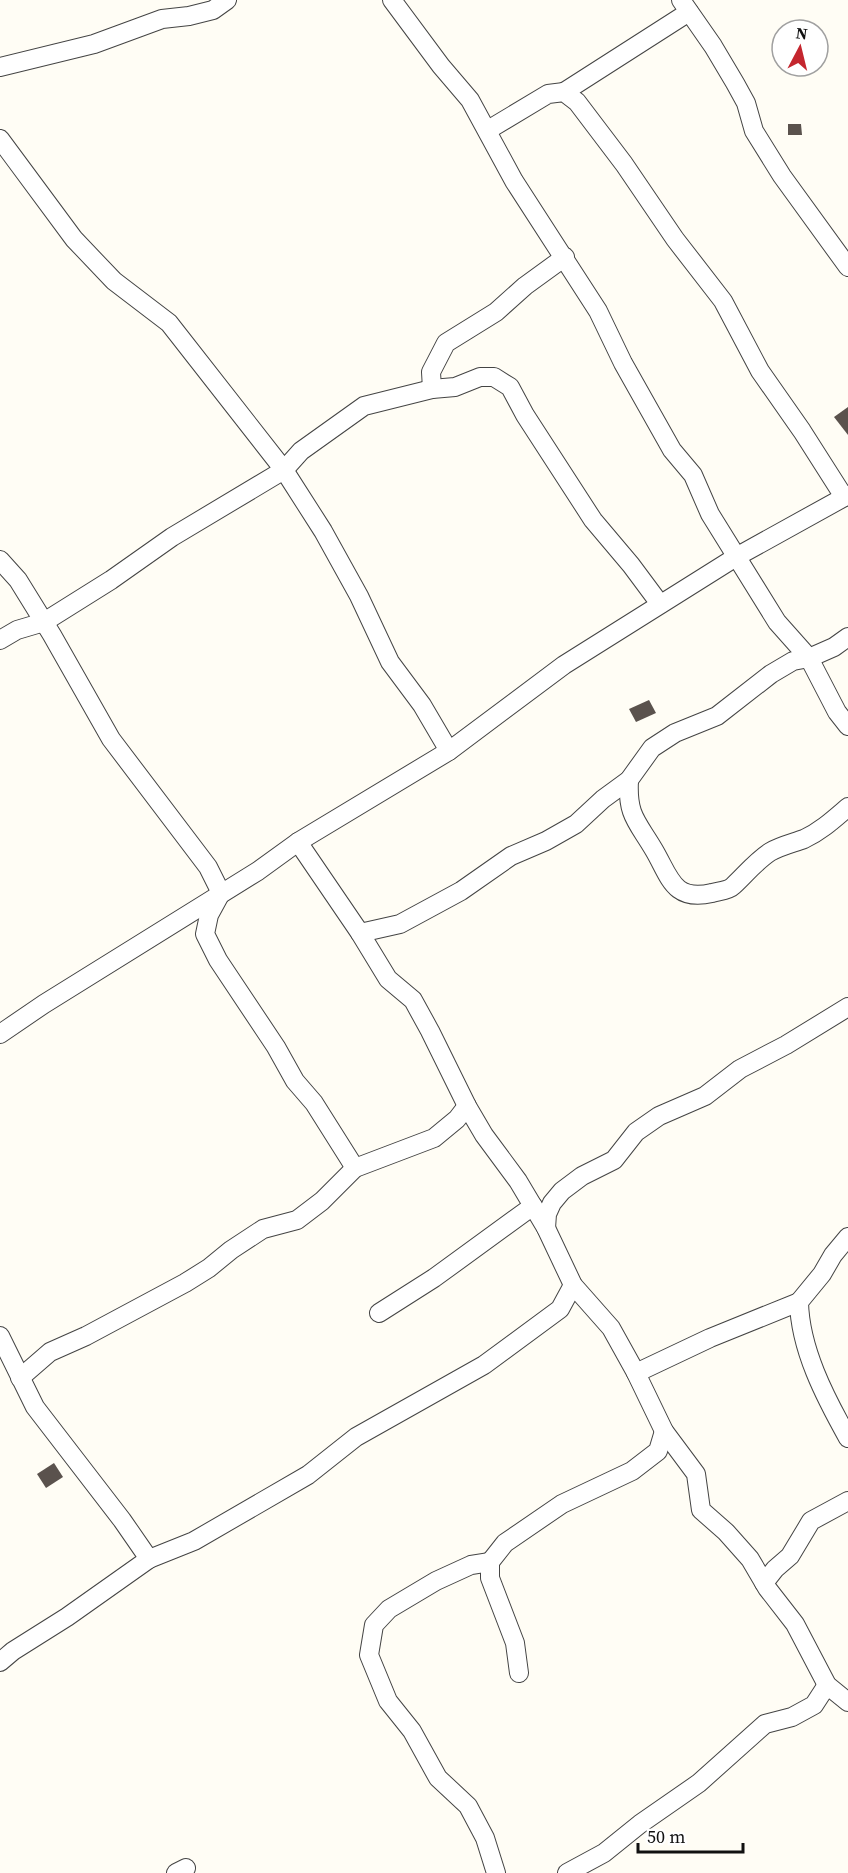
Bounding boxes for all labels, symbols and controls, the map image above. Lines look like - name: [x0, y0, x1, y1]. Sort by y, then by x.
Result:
- north arrow: [770, 18, 830, 78]
- text: N: [795, 21, 809, 45]
- scale bar: [638, 1816, 743, 1854]
- text: 50 m: [647, 1824, 685, 1849]

